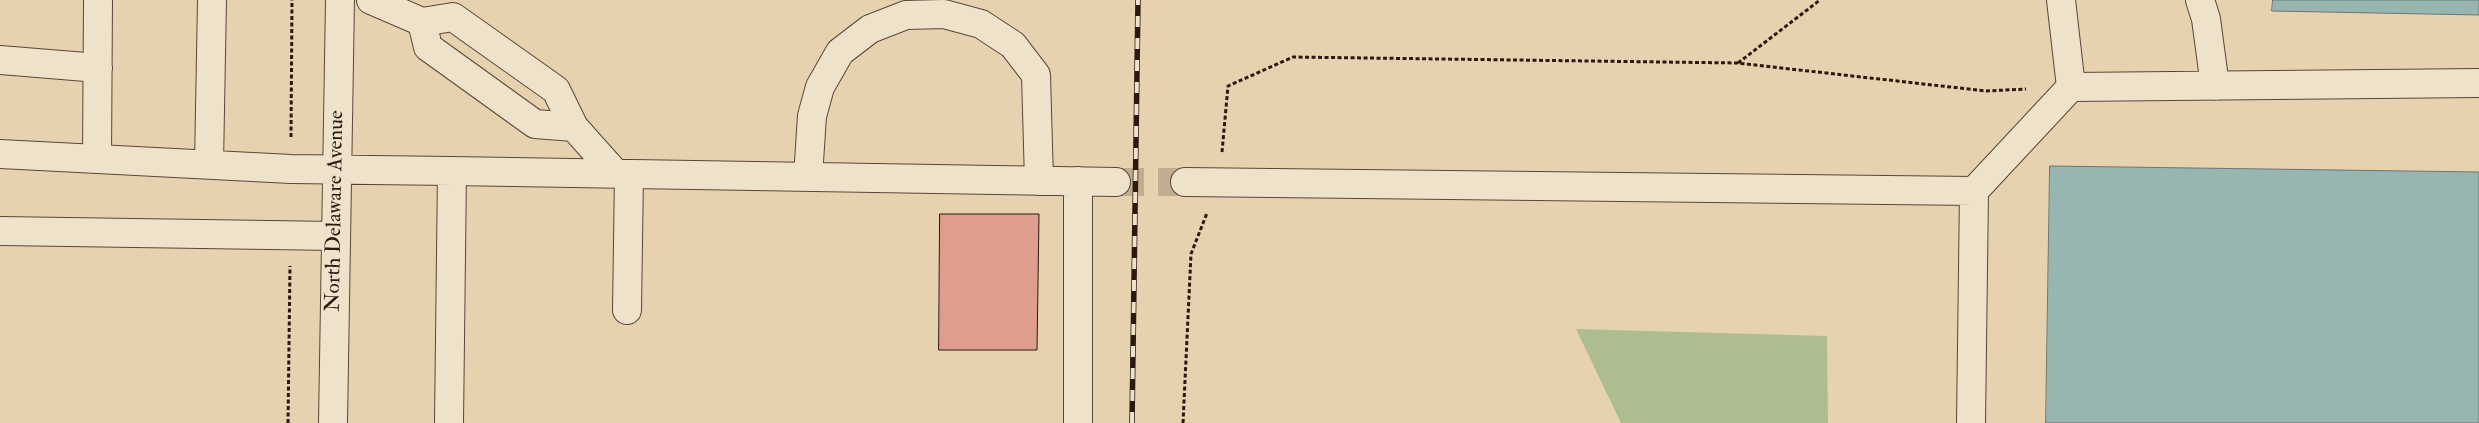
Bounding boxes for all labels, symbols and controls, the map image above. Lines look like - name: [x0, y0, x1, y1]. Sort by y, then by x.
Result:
- street label: North Delaware Avenue: [322, 110, 350, 312]

